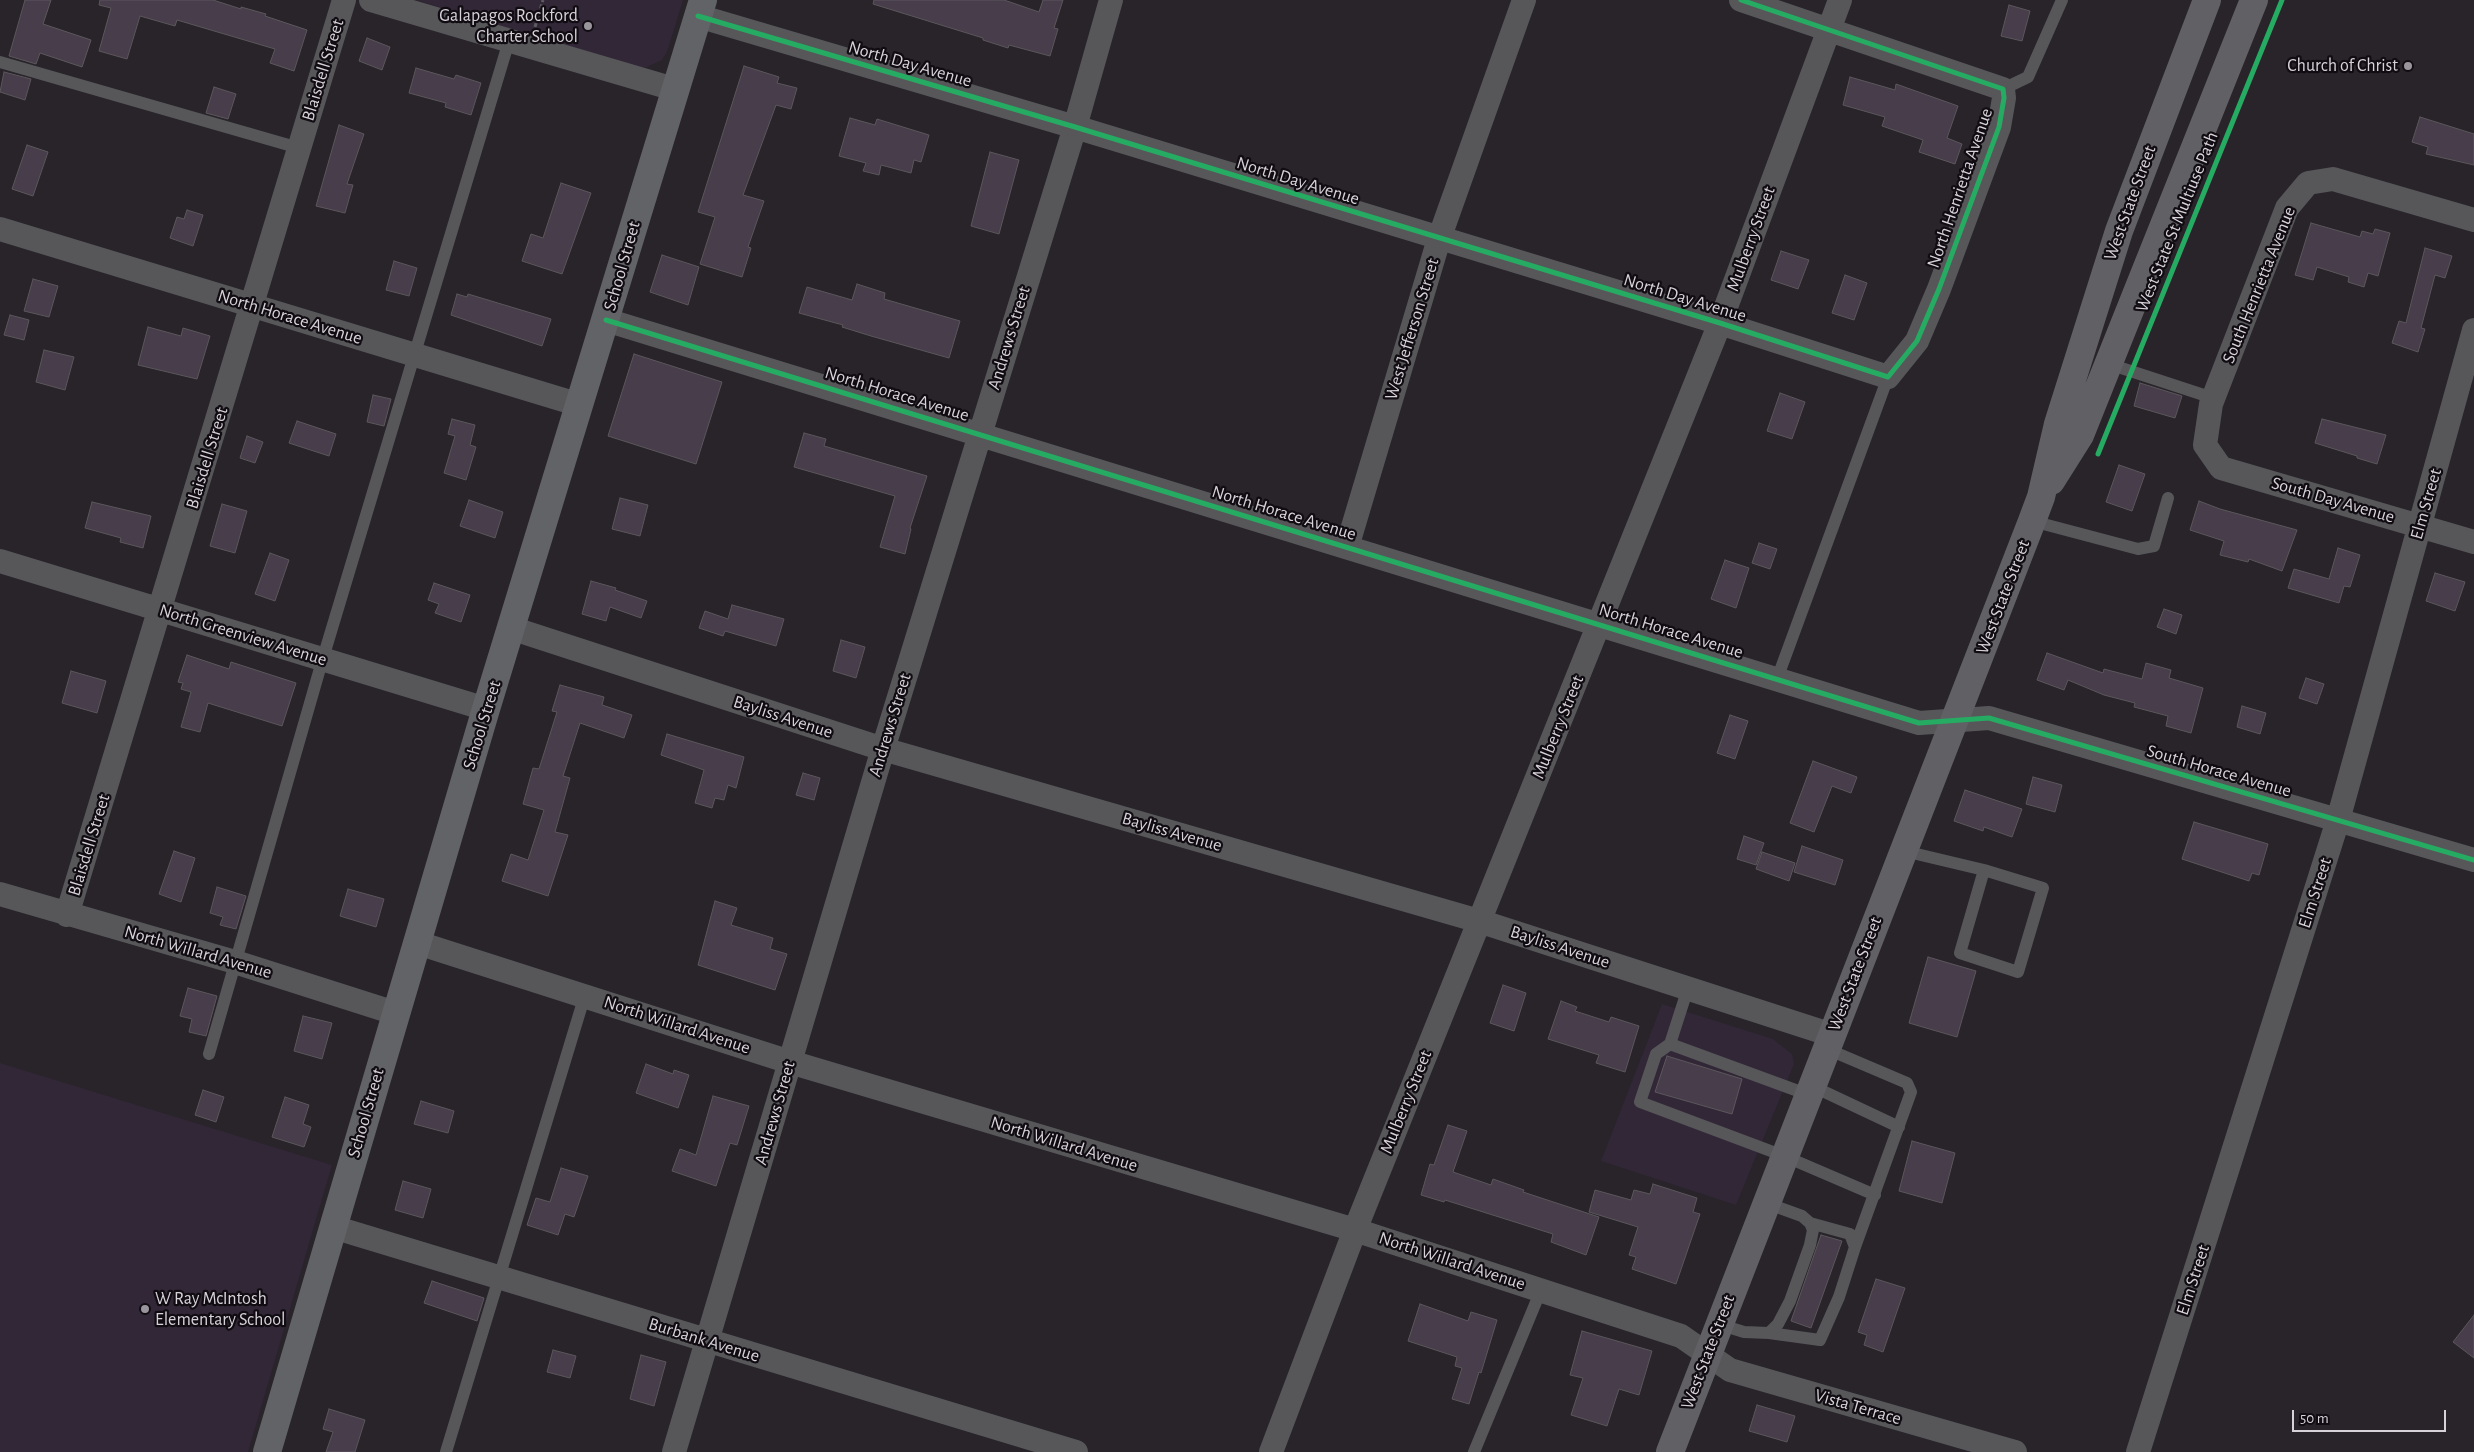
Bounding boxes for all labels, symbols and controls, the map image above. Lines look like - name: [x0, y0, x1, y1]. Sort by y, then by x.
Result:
- place label: Galapagos Rockford Charter School: [439, 5, 578, 48]
- street label: Blaisdell Street: [297, 16, 349, 124]
- marker: Galapagos Rockford Charter School: [582, 20, 594, 32]
- street label: North Day Avenue: [846, 36, 974, 92]
- place label: Church of Christ: [2287, 55, 2398, 77]
- marker: Church of Christ: [2402, 60, 2414, 72]
- street label: North Henrietta Avenue: [1923, 105, 1997, 271]
- street label: West State St Multiuse Path: [2131, 129, 2223, 315]
- street label: West State Street: [2099, 143, 2161, 263]
- street label: North Day Avenue: [1234, 152, 1362, 210]
- street label: Mulberry Street: [1722, 184, 1780, 294]
- street label: South Henrietta Avenue: [2218, 203, 2300, 367]
- street label: School Street: [599, 219, 645, 313]
- street label: West Jefferson Street: [1380, 256, 1444, 402]
- street label: North Day Avenue: [1621, 269, 1749, 327]
- street label: Andrews Street: [983, 284, 1035, 392]
- street label: North Horace Avenue: [215, 285, 365, 349]
- street label: North Horace Avenue: [822, 362, 972, 426]
- street label: Blaisdell Street: [181, 404, 233, 512]
- street label: Elm Street: [2406, 466, 2446, 542]
- street label: South Day Avenue: [2269, 472, 2397, 528]
- street label: North Horace Avenue: [1209, 481, 1359, 545]
- street label: West State Street: [1971, 537, 2035, 657]
- street label: North Greenview Avenue: [157, 599, 329, 671]
- street label: North Horace Avenue: [1596, 599, 1746, 663]
- street label: Andrews Street: [864, 671, 916, 779]
- street label: Mulberry Street: [1527, 672, 1589, 782]
- street label: School Street: [458, 678, 506, 772]
- street label: Bayliss Avenue: [731, 691, 835, 743]
- street label: South Horace Avenue: [2144, 740, 2294, 802]
- street label: Blaisdell Street: [63, 791, 115, 899]
- street label: Bayliss Avenue: [1120, 807, 1224, 857]
- street label: Elm Street: [2293, 855, 2337, 931]
- street label: West State Street: [1823, 914, 1887, 1034]
- street label: North Willard Avenue: [122, 921, 274, 983]
- street label: Bayliss Avenue: [1508, 921, 1612, 973]
- street label: North Willard Avenue: [601, 991, 753, 1059]
- street label: Mulberry Street: [1375, 1047, 1437, 1157]
- street label: Andrews Street: [750, 1059, 800, 1167]
- street label: School Street: [343, 1066, 389, 1160]
- street label: North Willard Avenue: [988, 1111, 1140, 1177]
- street label: North Willard Avenue: [1376, 1227, 1528, 1295]
- street label: Elm Street: [2171, 1242, 2215, 1318]
- place label: W Ray McIntosh Elementary School: [155, 1288, 285, 1330]
- street label: West State Street: [1676, 1292, 1740, 1412]
- marker: W Ray McIntosh Elementary School: [139, 1303, 151, 1315]
- street label: Burbank Avenue: [646, 1313, 762, 1367]
- street label: Vista Terrace: [1812, 1384, 1904, 1430]
- scale bar: [2294, 1400, 2448, 1432]
- text: 50 m: [2300, 1411, 2329, 1426]

